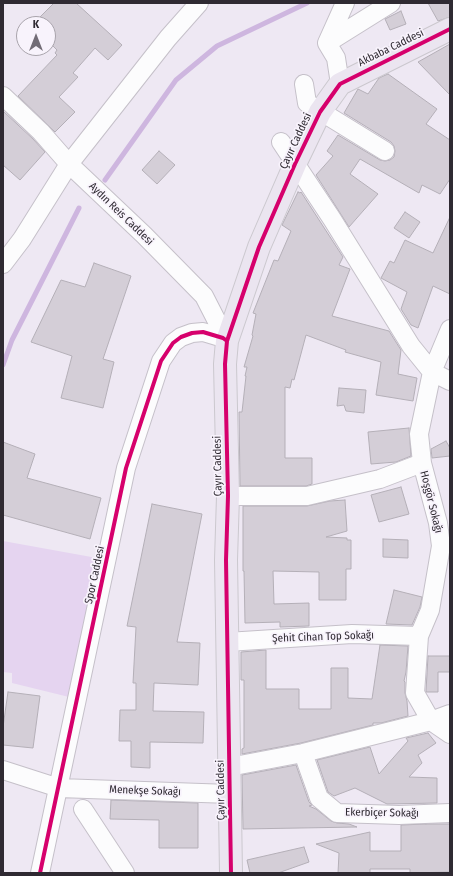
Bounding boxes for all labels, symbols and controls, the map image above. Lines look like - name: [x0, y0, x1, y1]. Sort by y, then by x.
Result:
- north arrow: [16, 16, 56, 56]
- text: K: [33, 18, 39, 31]
- street label: Akbaba Caddesi: [356, 26, 426, 70]
- street label: Çayır Caddesi: [277, 111, 315, 171]
- street label: Aydın Reis Caddesi: [86, 180, 156, 248]
- street label: Çayır Caddesi: [211, 436, 225, 496]
- street label: Hoşgör Sokağı: [417, 469, 445, 535]
- street label: Spor Caddesi: [82, 545, 108, 605]
- street label: Şehit Cihan Top Sokağı: [272, 629, 374, 645]
- street label: Çayır Caddesi: [214, 760, 228, 820]
- street label: Menekşe Sokağı: [109, 783, 181, 799]
- street label: Ekerbiçer Sokağı: [345, 806, 419, 820]

